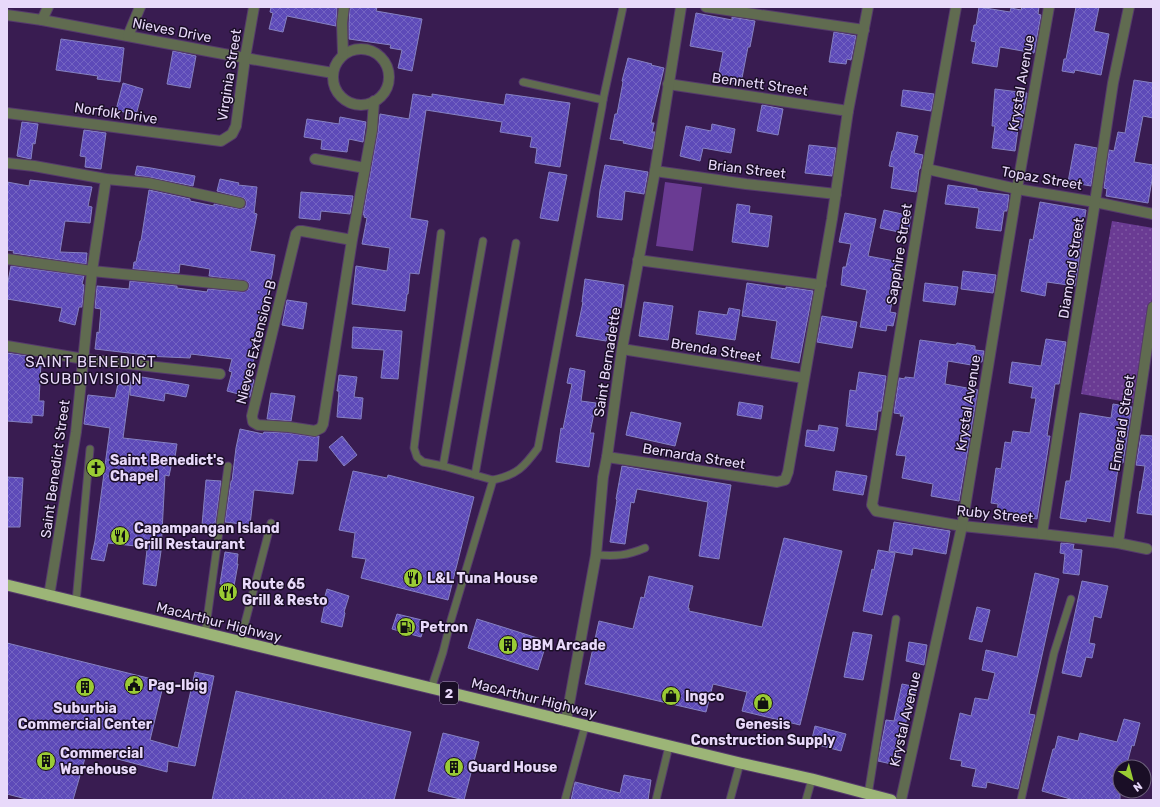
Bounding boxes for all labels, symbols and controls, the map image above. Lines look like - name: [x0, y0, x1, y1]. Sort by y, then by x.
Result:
- street label: Nieves Drive: [131, 14, 213, 47]
- street label: Virginia Street: [214, 27, 245, 122]
- street label: Krystal Avenue: [1005, 34, 1038, 132]
- street label: Bennett Street: [711, 69, 810, 100]
- street label: Norfolk Drive: [73, 99, 159, 128]
- street label: Brian Street: [707, 156, 787, 183]
- street label: Topaz Street: [1000, 163, 1084, 194]
- street label: Sapphire Street: [883, 202, 916, 306]
- street label: Diamond Street: [1055, 216, 1088, 320]
- street label: Nieves Extension-B: [233, 278, 280, 406]
- street label: Saint Bernadette: [590, 306, 625, 418]
- street label: Brenda Street: [670, 335, 763, 366]
- district label: SAINT BENEDICT SUBDIVISION: [25, 353, 157, 388]
- street label: Krystal Avenue: [953, 354, 985, 452]
- street label: Emerald Street: [1106, 373, 1139, 472]
- street label: Saint Benedict Street: [37, 398, 74, 539]
- street label: Bernarda Street: [641, 440, 747, 473]
- place label: Saint Benedict's Chapel: [110, 452, 224, 485]
- church icon: Saint Benedict's Chapel: [85, 457, 107, 479]
- street label: Ruby Street: [956, 502, 1035, 527]
- place label: Capampangan Island Grill Restaurant: [134, 520, 280, 553]
- restaurant icon: Capampangan Island Grill Restaurant: [109, 525, 131, 547]
- restaurant icon: L&L Tuna House: [402, 567, 424, 589]
- place label: L&L Tuna House: [427, 570, 538, 587]
- place label: Route 65 Grill & Resto: [242, 576, 328, 609]
- restaurant icon: Route 65 Grill & Resto: [217, 581, 239, 603]
- street label: MacArthur Highway: [154, 599, 284, 646]
- fuel station icon: Petron: [395, 616, 417, 638]
- place label: Petron: [420, 619, 468, 636]
- building icon: BBM Arcade: [497, 634, 519, 656]
- place label: BBM Arcade: [522, 637, 606, 654]
- street label: Krystal Avenue: [886, 670, 925, 768]
- public building icon: Pag-Ibig: [123, 674, 145, 696]
- street label: MacArthur Highway: [469, 675, 599, 722]
- building icon: Suburbia Commercial Center: [74, 676, 96, 698]
- place label: Pag-Ibig: [148, 677, 207, 694]
- road number: 2: [440, 682, 458, 704]
- shop icon: Ingco: [660, 685, 682, 707]
- place label: Ingco: [685, 688, 724, 705]
- shop icon: Genesis Construction Supply: [752, 692, 774, 714]
- place label: Suburbia Commercial Center: [18, 700, 153, 733]
- place label: Genesis Construction Supply: [691, 716, 836, 749]
- place label: Commercial Warehouse: [60, 745, 143, 778]
- building icon: Commercial Warehouse: [35, 750, 57, 772]
- building icon: Guard House: [443, 756, 465, 778]
- place label: Guard House: [468, 759, 557, 776]
- north arrow: [1112, 759, 1152, 799]
- text: N: [1130, 779, 1145, 794]

